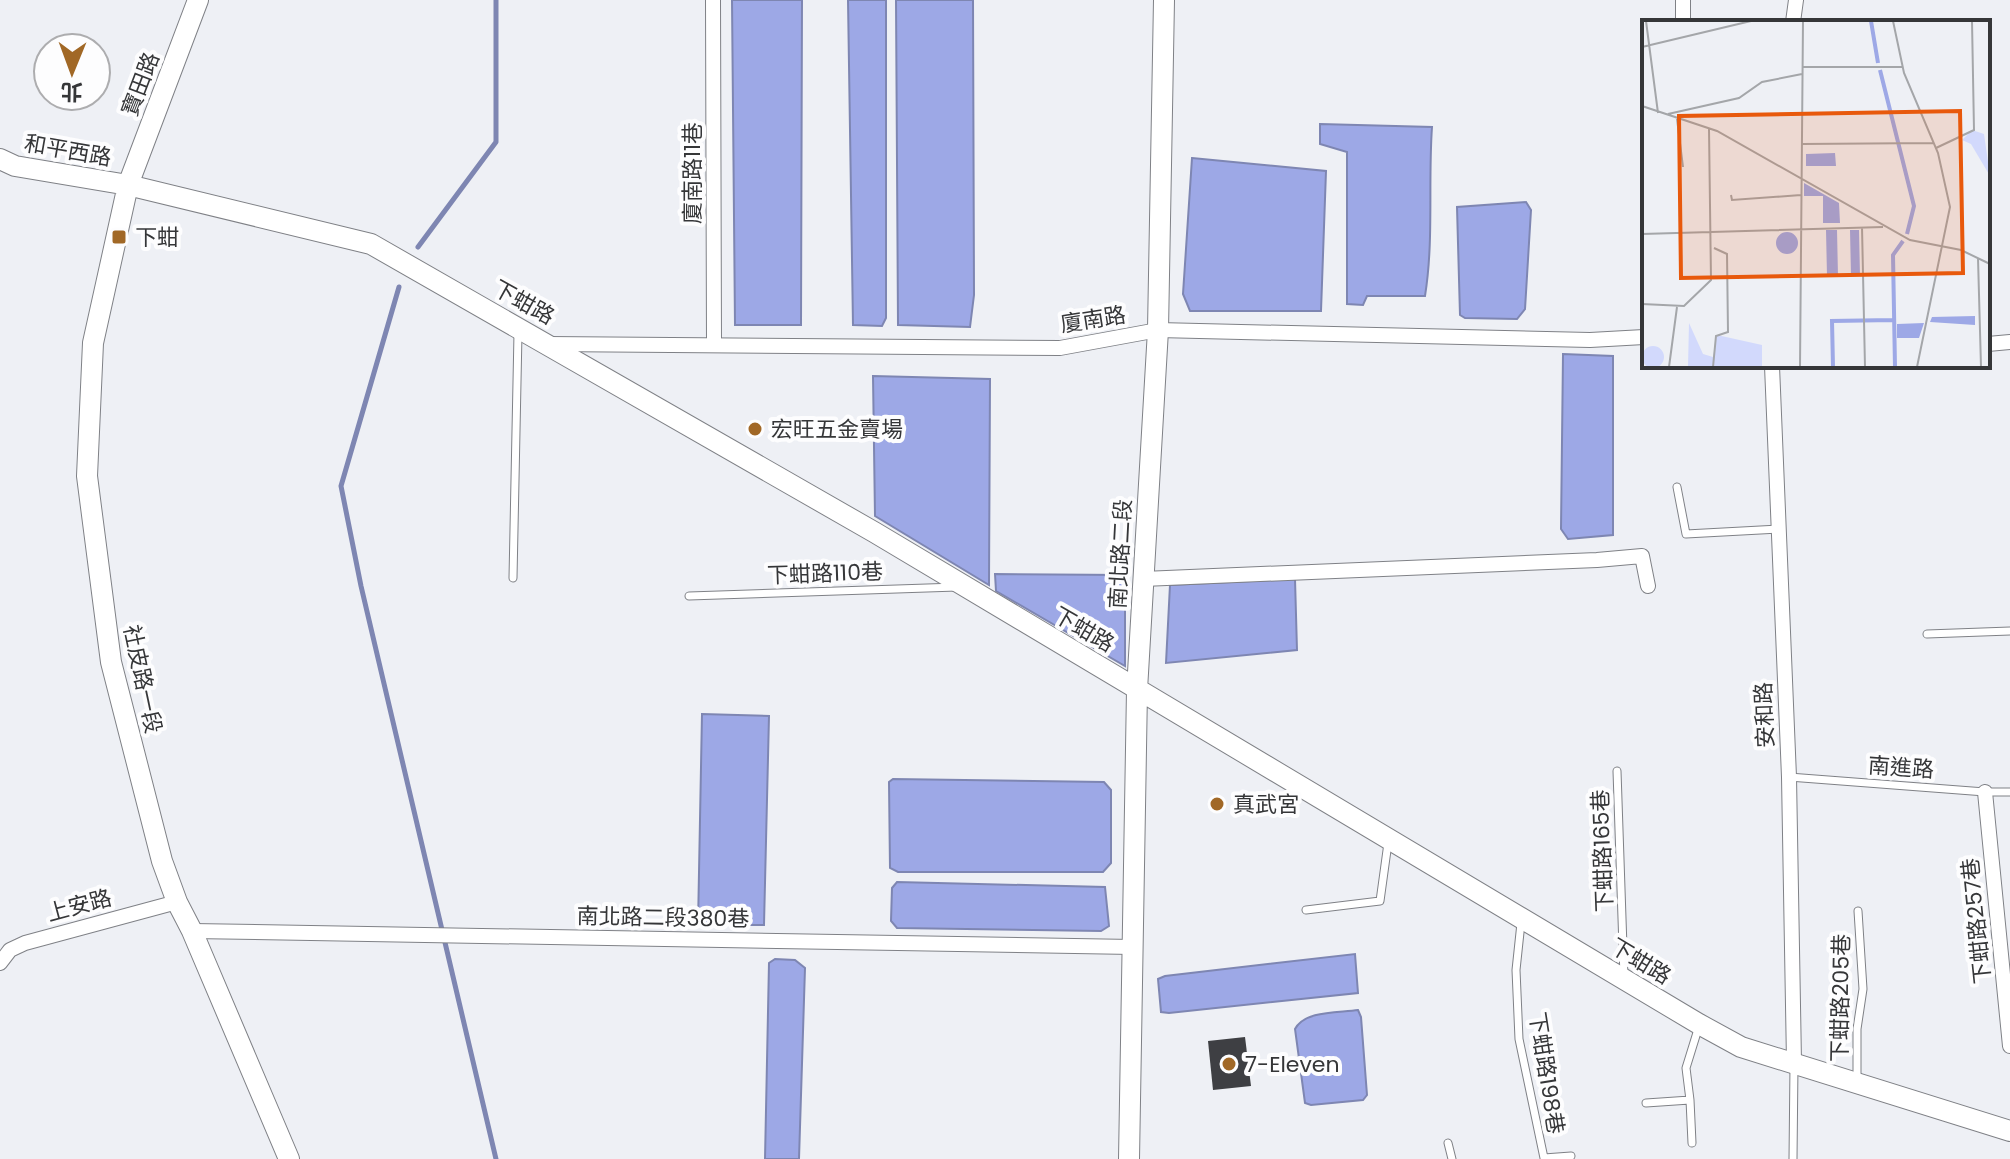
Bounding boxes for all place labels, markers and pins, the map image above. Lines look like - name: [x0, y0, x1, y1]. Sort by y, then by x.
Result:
- place label: 下蚶: [135, 222, 179, 253]
- marker: 下蚶: [110, 228, 128, 246]
- place label: 宏旺五金賣場: [771, 414, 903, 445]
- marker: 宏旺五金賣場: [746, 420, 764, 438]
- place label: 真武宮: [1233, 789, 1299, 820]
- marker: 真武宮: [1208, 795, 1226, 813]
- place label: 7-Eleven: [1245, 1049, 1340, 1080]
- marker: 7-Eleven: [1220, 1055, 1238, 1073]

